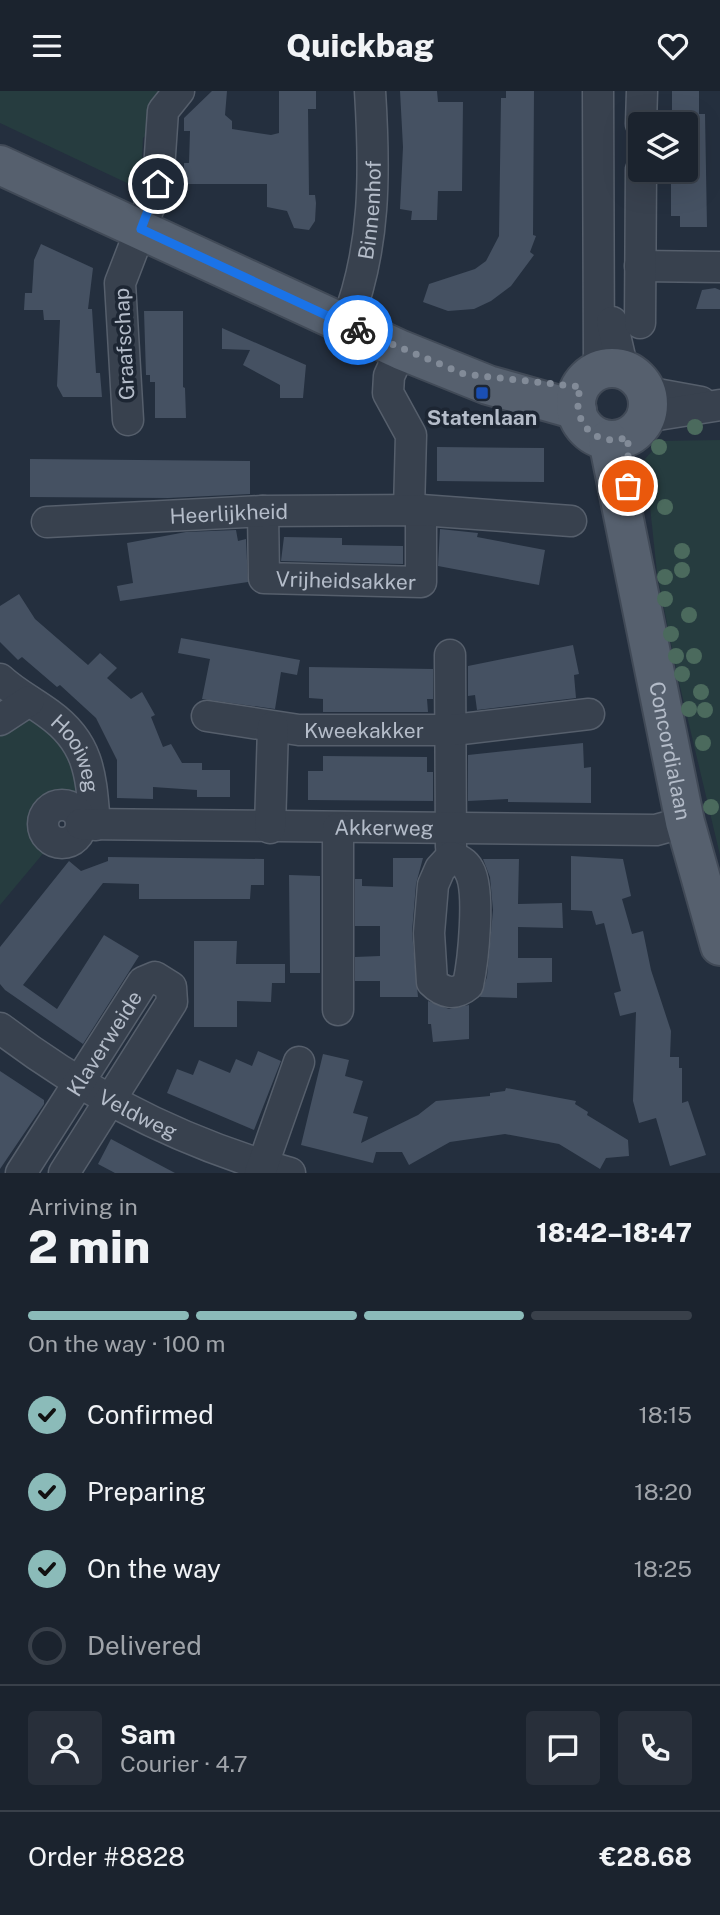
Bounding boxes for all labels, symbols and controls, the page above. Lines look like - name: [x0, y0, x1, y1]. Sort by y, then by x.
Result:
- icon: menu: [28, 27, 66, 65]
- text: Quickbag: [286, 27, 434, 64]
- icon: heart: [654, 27, 692, 65]
- map controls: [628, 112, 698, 182]
- button: layers: [628, 112, 698, 182]
- pin: [128, 154, 188, 214]
- street label: Binnenhof: [352, 160, 385, 262]
- icon: home: [139, 165, 177, 203]
- street label: Graafschap: [109, 287, 139, 401]
- courier: [323, 295, 393, 365]
- icon: bike: [339, 311, 377, 349]
- marker: Statenlaan: [474, 385, 490, 401]
- place label: Statenlaan: [427, 405, 537, 430]
- pin: [598, 456, 658, 516]
- icon: bag: [609, 467, 647, 505]
- street label: Heerlijkheid: [169, 498, 288, 528]
- street label: Vrijheidsakker: [275, 566, 416, 594]
- street label: Concordialaan: [644, 679, 697, 822]
- street label: Hooiweg: [46, 709, 105, 794]
- street label: Kweekakker: [304, 718, 424, 743]
- street label: Akkerweg: [334, 814, 434, 840]
- street label: Klaverweide: [61, 986, 147, 1101]
- street label: Veldweg: [95, 1084, 181, 1144]
- text: Arriving in: [28, 1193, 138, 1220]
- text: 18:42–18:47: [536, 1217, 692, 1248]
- text: 2 min: [28, 1219, 150, 1273]
- text: On the way · 100 m: [28, 1330, 225, 1357]
- icon: check: [28, 1396, 66, 1434]
- text: Confirmed: [87, 1399, 214, 1430]
- text: 18:15: [638, 1401, 692, 1428]
- icon: check: [28, 1473, 66, 1511]
- text: Preparing: [87, 1476, 206, 1507]
- text: 18:20: [634, 1478, 692, 1505]
- icon: check: [28, 1550, 66, 1588]
- text: On the way: [87, 1553, 221, 1584]
- text: 18:25: [634, 1555, 692, 1582]
- text: Delivered: [87, 1630, 202, 1661]
- button: person: [28, 1711, 102, 1785]
- button: chat: [526, 1711, 600, 1785]
- button: phone: [618, 1711, 692, 1785]
- text: Sam: [120, 1719, 176, 1750]
- text: Courier · 4.7: [120, 1750, 248, 1777]
- text: Order #8828: [28, 1841, 185, 1872]
- text: €28.68: [600, 1841, 692, 1872]

